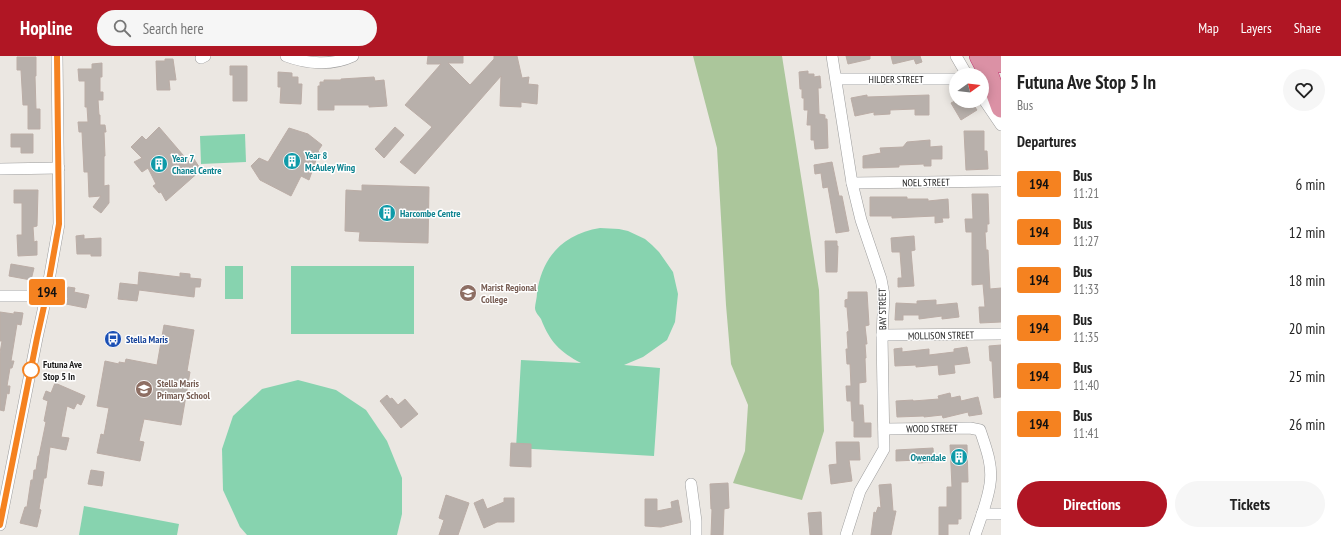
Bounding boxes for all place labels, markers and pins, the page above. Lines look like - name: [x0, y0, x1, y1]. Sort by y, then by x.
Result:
- place label: Year 8 McAuley Wing: [304, 149, 356, 174]
- building icon: Year 8 McAuley Wing: [282, 151, 302, 171]
- place label: Year 7 Chanel Centre: [171, 152, 222, 177]
- building icon: Year 7 Chanel Centre: [149, 154, 169, 174]
- building icon: Harcombe Centre: [377, 203, 397, 223]
- place label: Harcombe Centre: [400, 207, 461, 220]
- place label: Marist Regional College: [481, 281, 537, 306]
- school or university icon: Marist Regional College: [458, 283, 478, 303]
- bus stop icon: Stella Maris: [103, 329, 123, 349]
- place label: Stella Maris: [126, 333, 169, 346]
- place label: Futuna Ave Stop 5 In: [43, 358, 82, 383]
- marker: Futuna Ave Stop 5 In: [22, 361, 40, 379]
- place label: Stella Maris Primary School: [157, 377, 210, 402]
- school or university icon: Stella Maris Primary School: [134, 379, 154, 399]
- building icon: Owendale: [949, 447, 969, 467]
- place label: Owendale: [911, 451, 946, 464]

